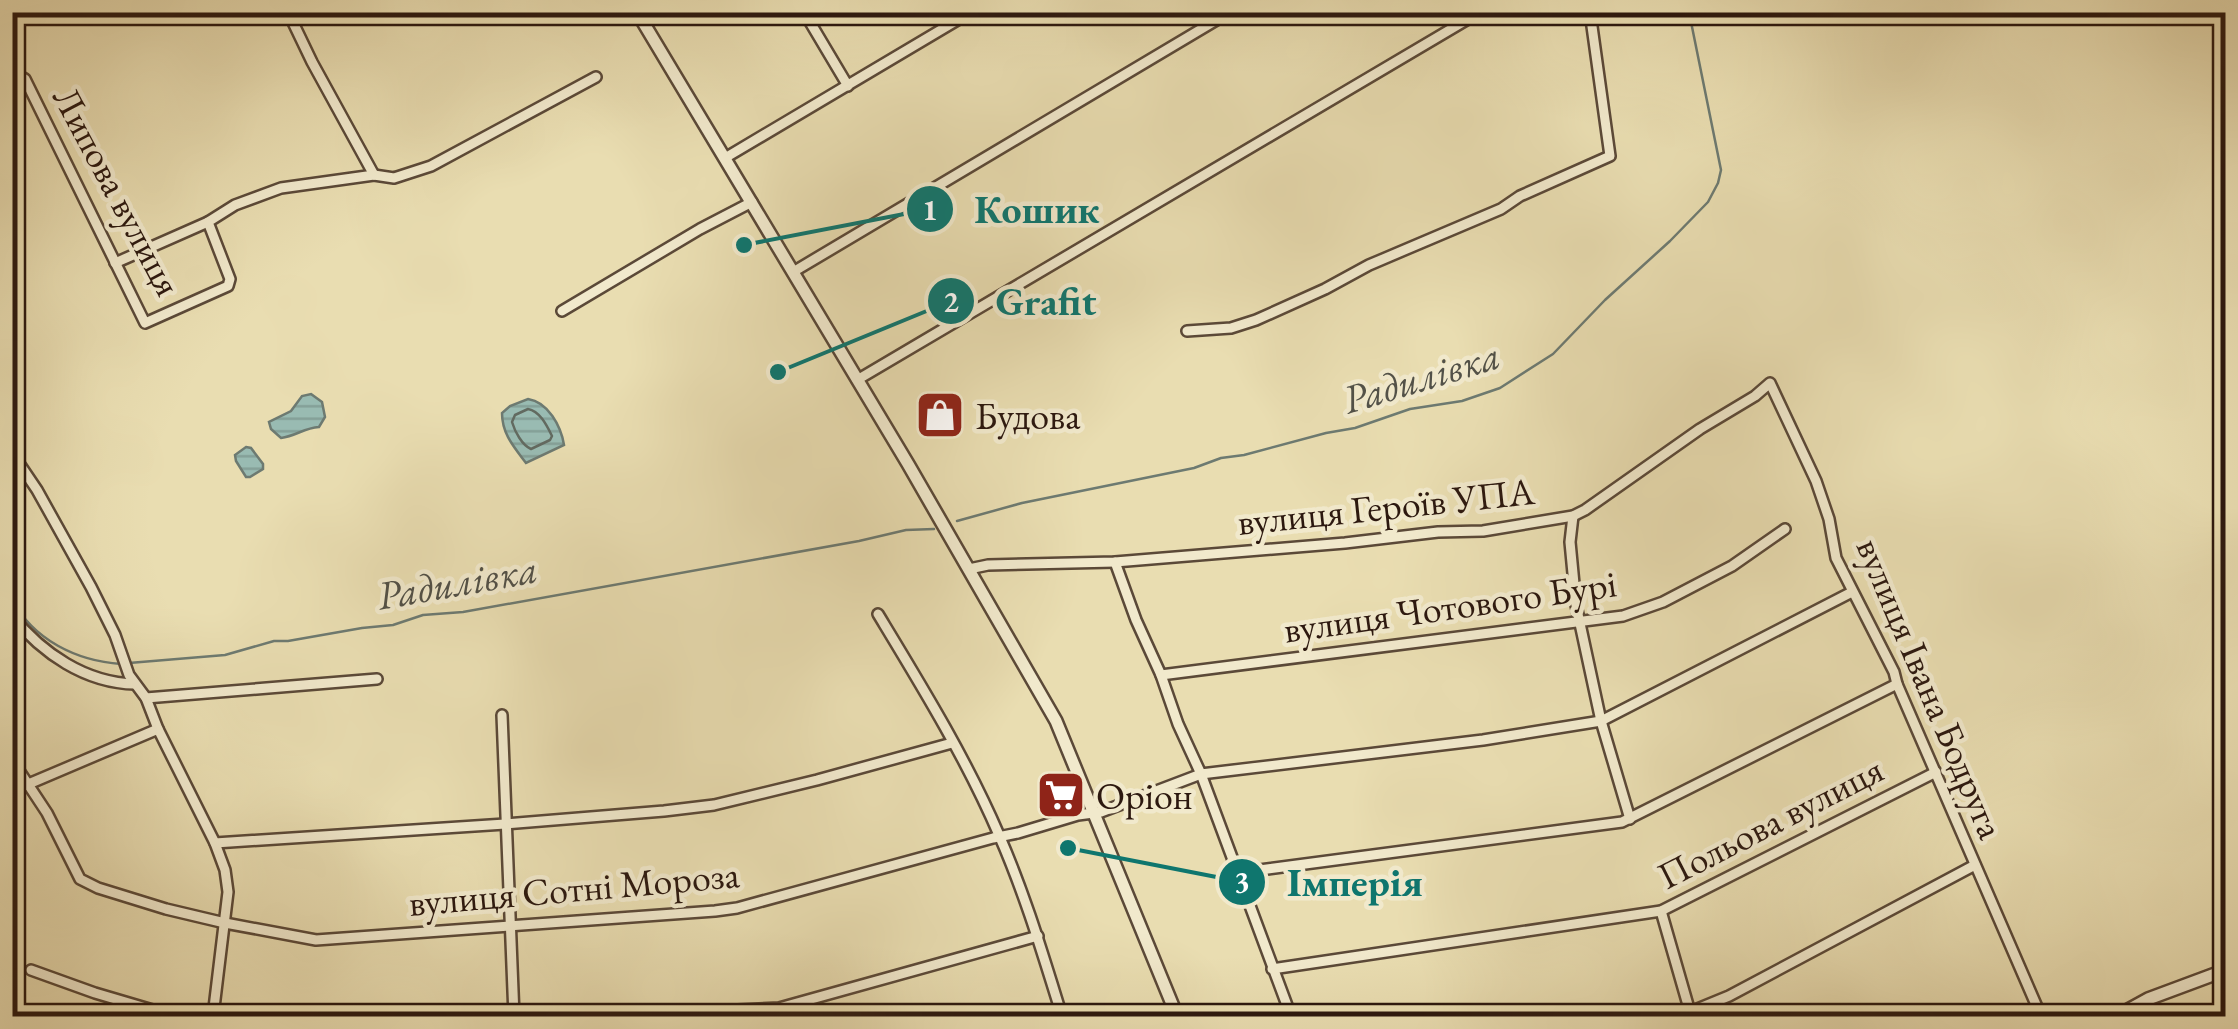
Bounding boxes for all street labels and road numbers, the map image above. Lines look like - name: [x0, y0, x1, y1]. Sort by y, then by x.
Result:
- street label: Липова вулиця: [42, 78, 194, 304]
- street label: вулиця Героїв УПА: [1235, 466, 1538, 546]
- street label: вулиця Івана Бодруга: [1846, 530, 2017, 847]
- street label: вулиця Чотового Бурі: [1281, 558, 1619, 654]
- street label: Польова вулиця: [1649, 744, 1891, 900]
- street label: вулиця Сотні Мороза: [407, 849, 742, 927]

